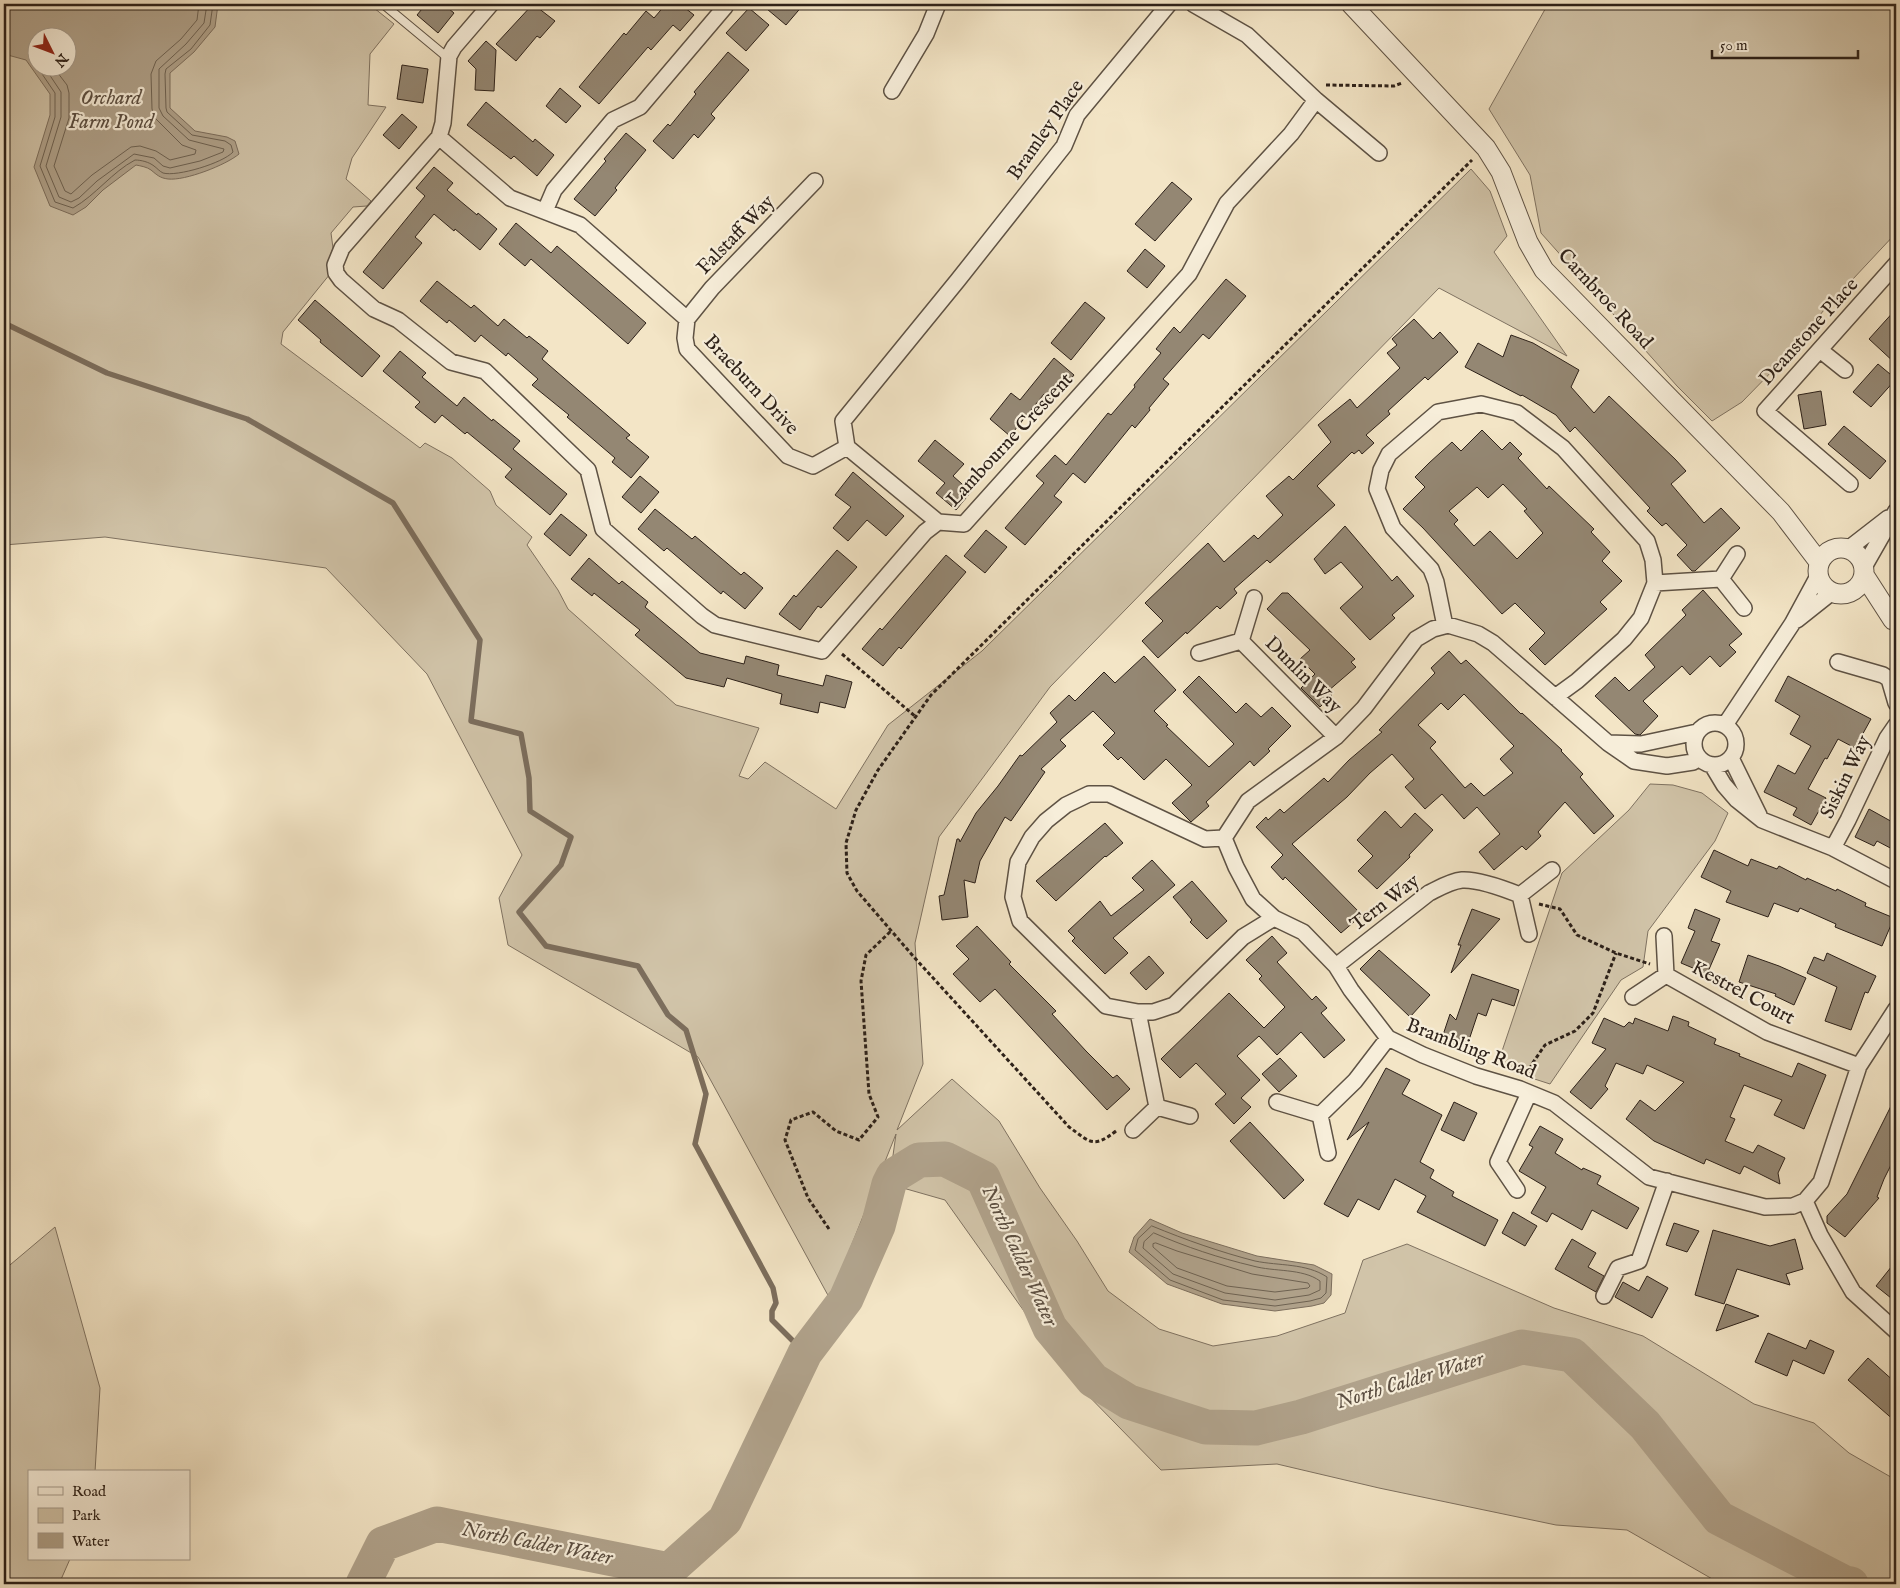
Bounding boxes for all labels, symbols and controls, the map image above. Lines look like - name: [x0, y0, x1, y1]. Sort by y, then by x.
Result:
- north arrow: [28, 28, 78, 78]
- scale bar: [1712, 28, 1859, 60]
- text: 50 m: [1720, 36, 1748, 55]
- text: N: [50, 49, 72, 71]
- street label: Bramley Place: [1002, 75, 1090, 185]
- water label: Orchard Farm Pond: [68, 85, 156, 136]
- street label: Falstaff Way: [692, 190, 780, 280]
- street label: Carnbroe Road: [1552, 244, 1658, 355]
- street label: Deanstone Place: [1754, 273, 1864, 391]
- street label: Braeburn Drive: [698, 330, 804, 440]
- street label: Lambourne Crescent: [941, 368, 1079, 512]
- street label: Dunlin Way: [1259, 631, 1347, 719]
- street label: Siskin Way: [1815, 731, 1877, 823]
- street label: Tern Way: [1345, 869, 1425, 937]
- street label: Kestrel Court: [1687, 955, 1799, 1031]
- street label: Brambling Road: [1403, 1013, 1540, 1085]
- water label: North Calder Water: [974, 1181, 1064, 1332]
- water label: North Calder Water: [1333, 1345, 1488, 1416]
- legend: [28, 1470, 190, 1560]
- text: Road: [72, 1482, 107, 1501]
- text: Park: [72, 1506, 102, 1525]
- water label: North Calder Water: [459, 1516, 616, 1572]
- text: Water: [72, 1532, 110, 1551]

